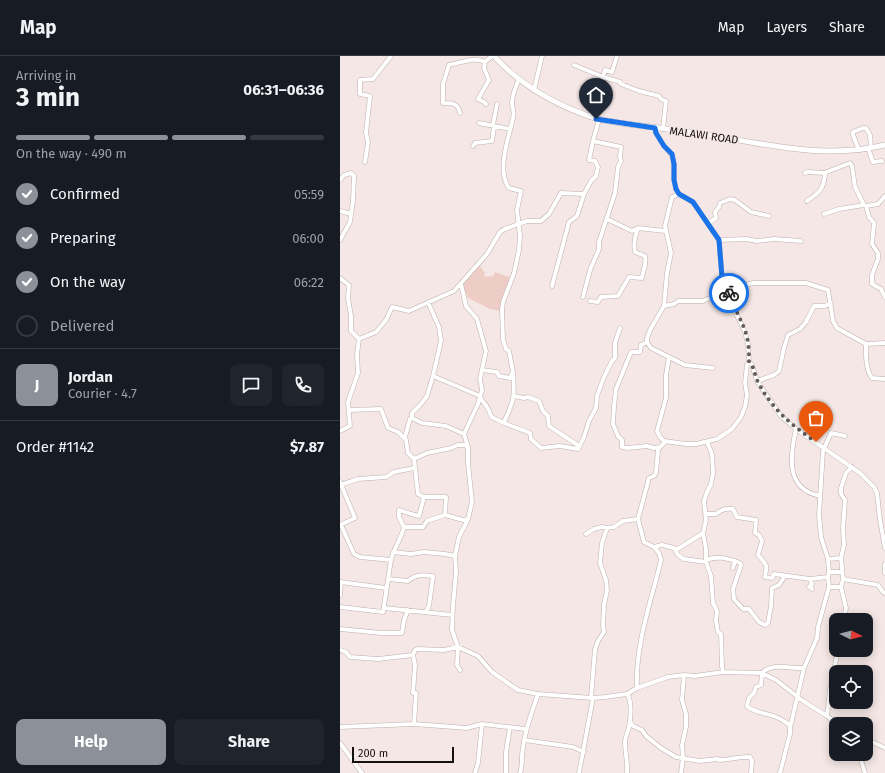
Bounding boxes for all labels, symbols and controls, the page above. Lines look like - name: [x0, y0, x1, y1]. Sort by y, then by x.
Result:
- text: Map: [20, 16, 57, 39]
- text: Map: [718, 19, 744, 36]
- text: Layers: [766, 19, 807, 36]
- text: Share: [829, 19, 865, 36]
- text: Arriving in: [16, 68, 76, 83]
- pin: [579, 78, 613, 119]
- text: 06:31–06:36: [243, 81, 324, 99]
- text: 3 min: [16, 82, 80, 113]
- icon: home: [585, 84, 607, 106]
- street label: MALAWI ROAD: [669, 124, 739, 147]
- text: On the way · 490 m: [16, 146, 127, 161]
- icon: check: [16, 183, 38, 205]
- text: Confirmed: [50, 185, 120, 203]
- text: 05:59: [294, 187, 324, 202]
- icon: check: [16, 227, 38, 249]
- text: Preparing: [50, 229, 115, 247]
- text: 06:00: [292, 231, 324, 246]
- icon: check: [16, 271, 38, 293]
- text: On the way: [50, 273, 125, 291]
- courier: [709, 273, 749, 313]
- text: 06:22: [294, 275, 324, 290]
- icon: bike: [718, 282, 740, 304]
- text: Delivered: [50, 317, 114, 335]
- button: chat: [230, 364, 272, 406]
- button: phone: [282, 364, 324, 406]
- text: Jordan: [68, 368, 113, 386]
- text: J: [35, 376, 39, 394]
- text: Courier · 4.7: [68, 386, 137, 401]
- pin: [799, 401, 833, 442]
- icon: bag: [805, 407, 827, 429]
- text: Order #1142: [16, 438, 94, 456]
- text: $7.87: [290, 438, 324, 456]
- north arrow: [829, 613, 873, 657]
- map controls: [829, 613, 873, 761]
- button: locate: [829, 665, 873, 709]
- button: layers: [829, 717, 873, 761]
- button: Help: [16, 719, 166, 765]
- button: Share: [174, 719, 324, 765]
- scale bar: [352, 745, 454, 764]
- text: 200 m: [358, 747, 388, 760]

